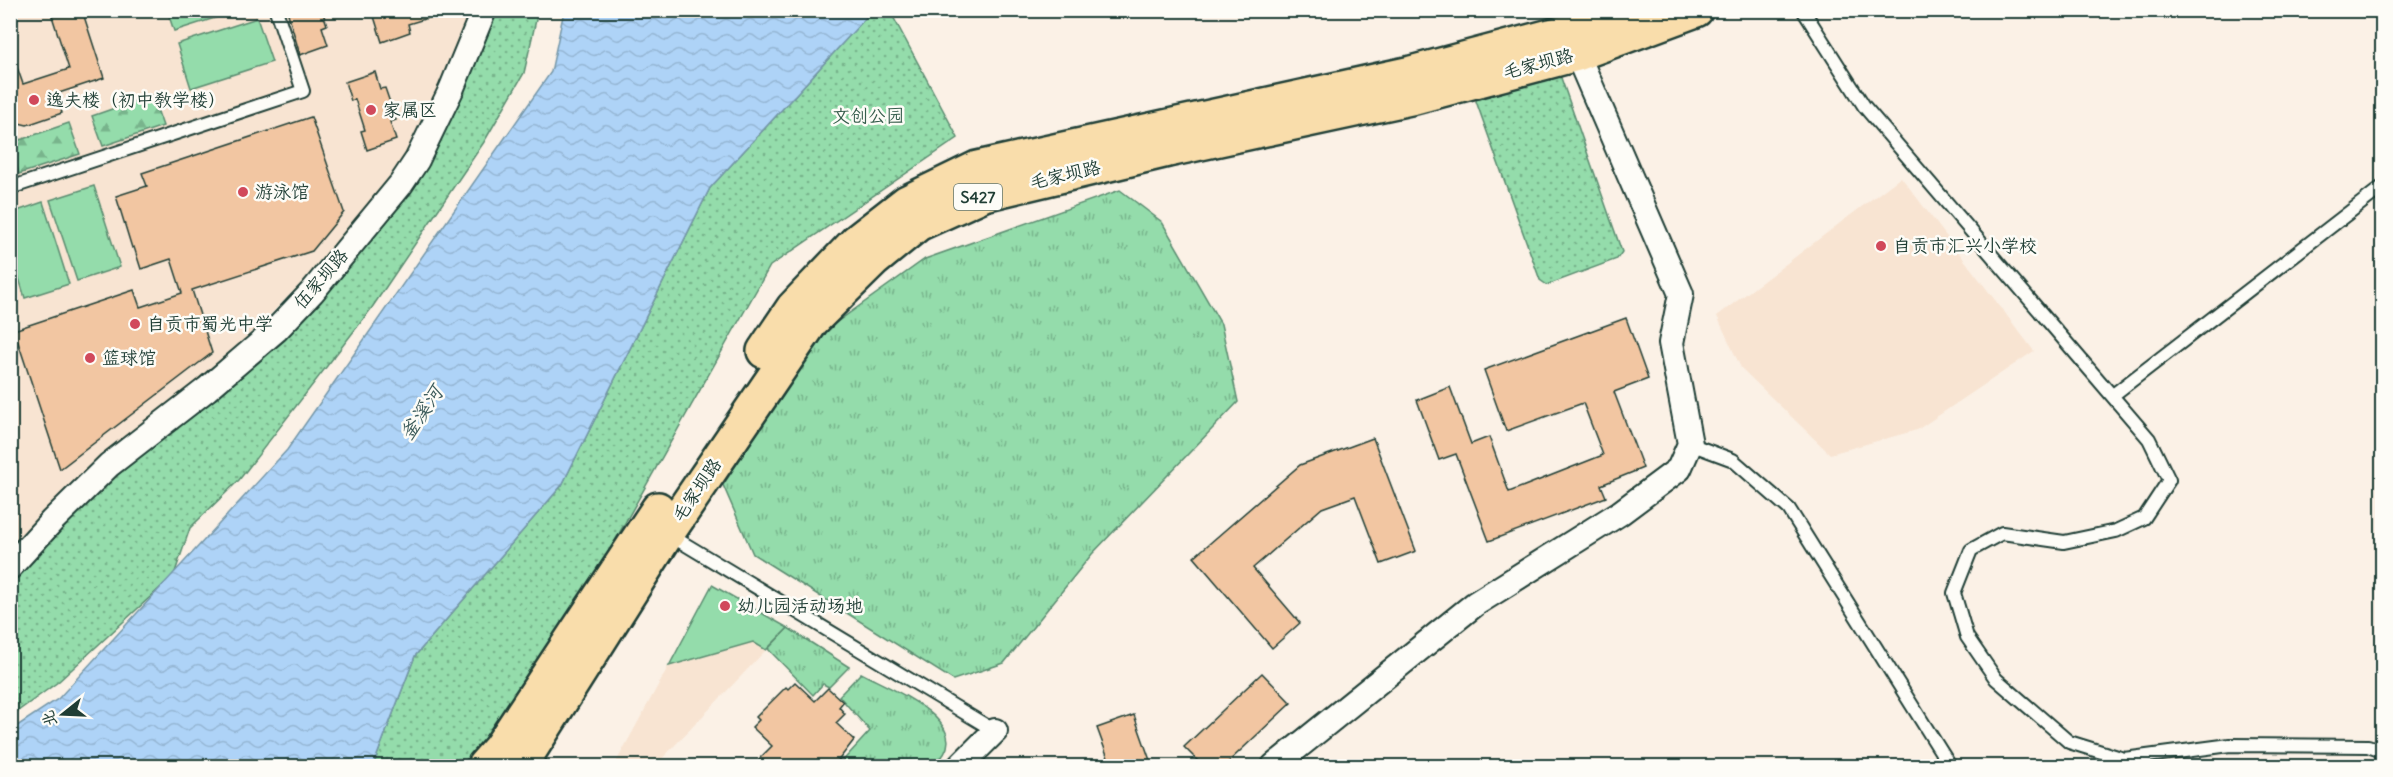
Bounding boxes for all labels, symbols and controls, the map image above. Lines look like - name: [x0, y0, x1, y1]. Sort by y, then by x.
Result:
- street label: 毛家坝路: [1500, 43, 1576, 84]
- place label: 逸夫楼（初中教学楼）: [46, 88, 226, 111]
- marker: 逸夫楼（初中教学楼）: [27, 93, 41, 107]
- place label: 家属区: [383, 98, 437, 121]
- marker: 家属区: [364, 103, 378, 117]
- park label: 文创公园: [832, 104, 904, 127]
- street label: 毛家坝路: [1027, 155, 1103, 194]
- place label: 游泳馆: [255, 180, 309, 203]
- road number: S427: [954, 184, 1002, 210]
- marker: 游泳馆: [236, 185, 250, 199]
- place label: 自贡市汇兴小学校: [1893, 234, 2037, 257]
- marker: 自贡市汇兴小学校: [1874, 239, 1888, 253]
- street label: 伍家坝路: [288, 244, 353, 313]
- place label: 自贡市蜀光中学: [147, 312, 273, 335]
- marker: 自贡市蜀光中学: [128, 317, 142, 331]
- place label: 篮球馆: [102, 346, 156, 369]
- marker: 篮球馆: [83, 351, 97, 365]
- water label: 釜溪河: [393, 378, 449, 445]
- street label: 毛家坝路: [667, 453, 726, 526]
- place label: 幼儿园活动场地: [737, 594, 863, 617]
- marker: 幼儿园活动场地: [718, 599, 732, 613]
- north arrow: [33, 684, 93, 744]
- text: 北: [37, 708, 61, 729]

